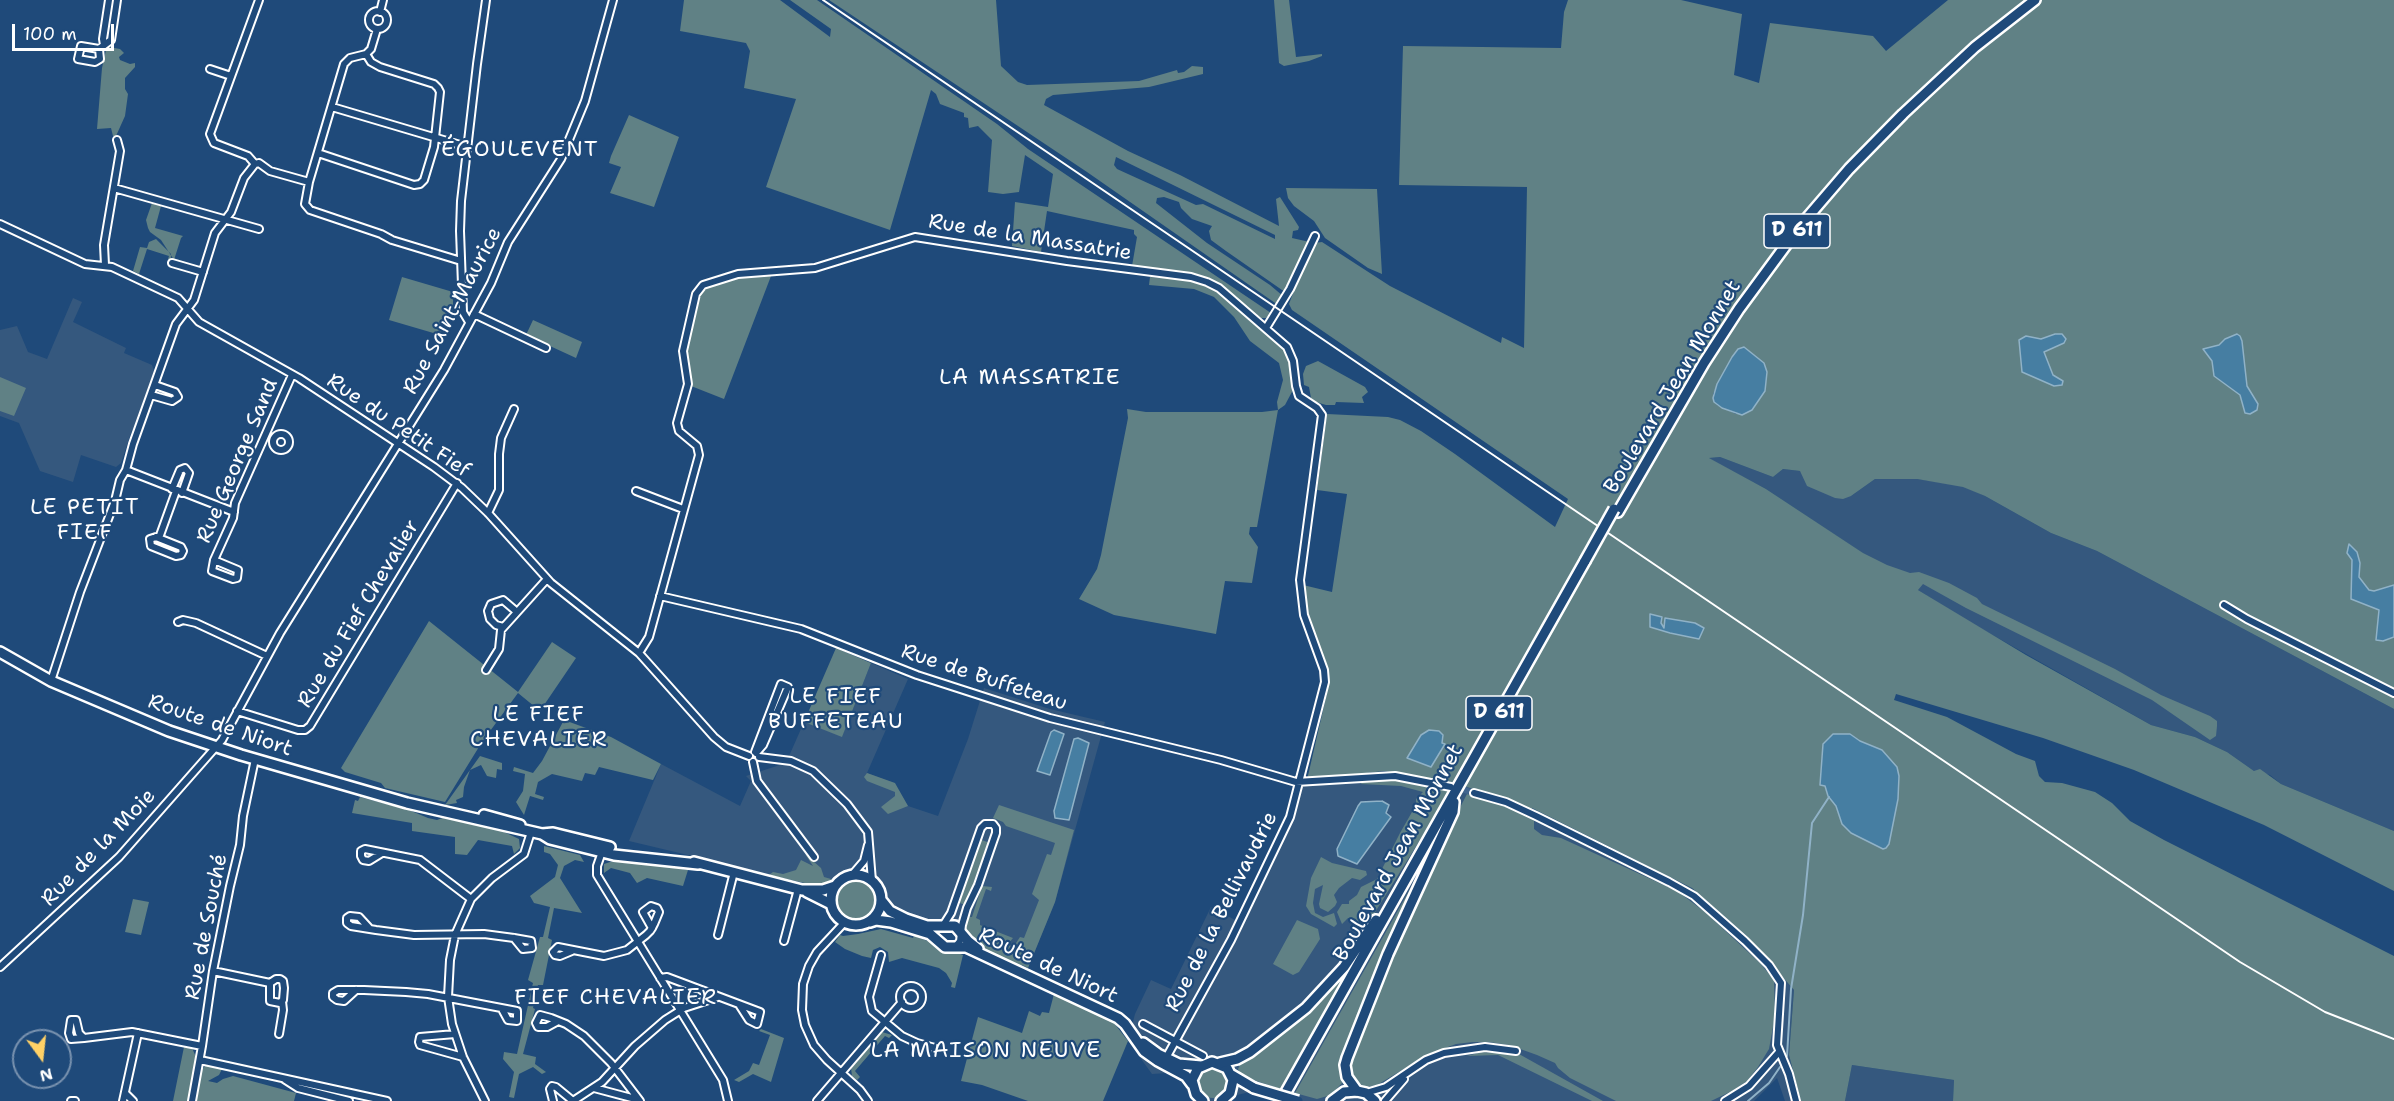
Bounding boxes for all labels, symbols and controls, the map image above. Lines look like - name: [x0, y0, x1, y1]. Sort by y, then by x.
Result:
- scale bar: [15, 12, 117, 50]
- text: 100 m: [23, 22, 77, 46]
- district label: ÉGOULEVENT: [441, 137, 599, 163]
- street label: Rue de la Massatrie: [927, 210, 1133, 266]
- road number: D 611: [1764, 214, 1830, 248]
- street label: Rue Saint-Maurice: [398, 223, 508, 399]
- street label: Boulevard Jean Monnet: [1599, 276, 1747, 498]
- district label: LA MASSATRIE: [939, 365, 1121, 391]
- street label: Rue du Petit Fief: [321, 369, 475, 483]
- street label: Rue George Sand: [192, 375, 284, 547]
- district label: LE PETIT FIEF: [30, 495, 140, 546]
- street label: Rue du Fief Chevalier: [293, 515, 425, 713]
- street label: Rue de Buffeteau: [898, 639, 1070, 717]
- district label: LE FIEF BUFFETEAU: [768, 684, 904, 736]
- street label: Route de Niort: [145, 690, 295, 762]
- road number: D 611: [1466, 696, 1532, 730]
- district label: LE FIEF CHEVALIER: [470, 702, 608, 754]
- street label: Boulevard Jean Monnet: [1329, 740, 1469, 966]
- street label: Rue de la Moie: [37, 784, 161, 912]
- street label: Rue de la Bellivaudrie: [1161, 808, 1283, 1016]
- street label: Rue de Souché: [180, 852, 234, 1002]
- street label: Route de Niort: [974, 923, 1122, 1009]
- district label: FIEF CHEVALIER: [514, 985, 718, 1011]
- north arrow: [12, 1029, 72, 1089]
- district label: LA MAISON NEUVE: [870, 1038, 1102, 1064]
- text: N: [37, 1063, 55, 1087]

